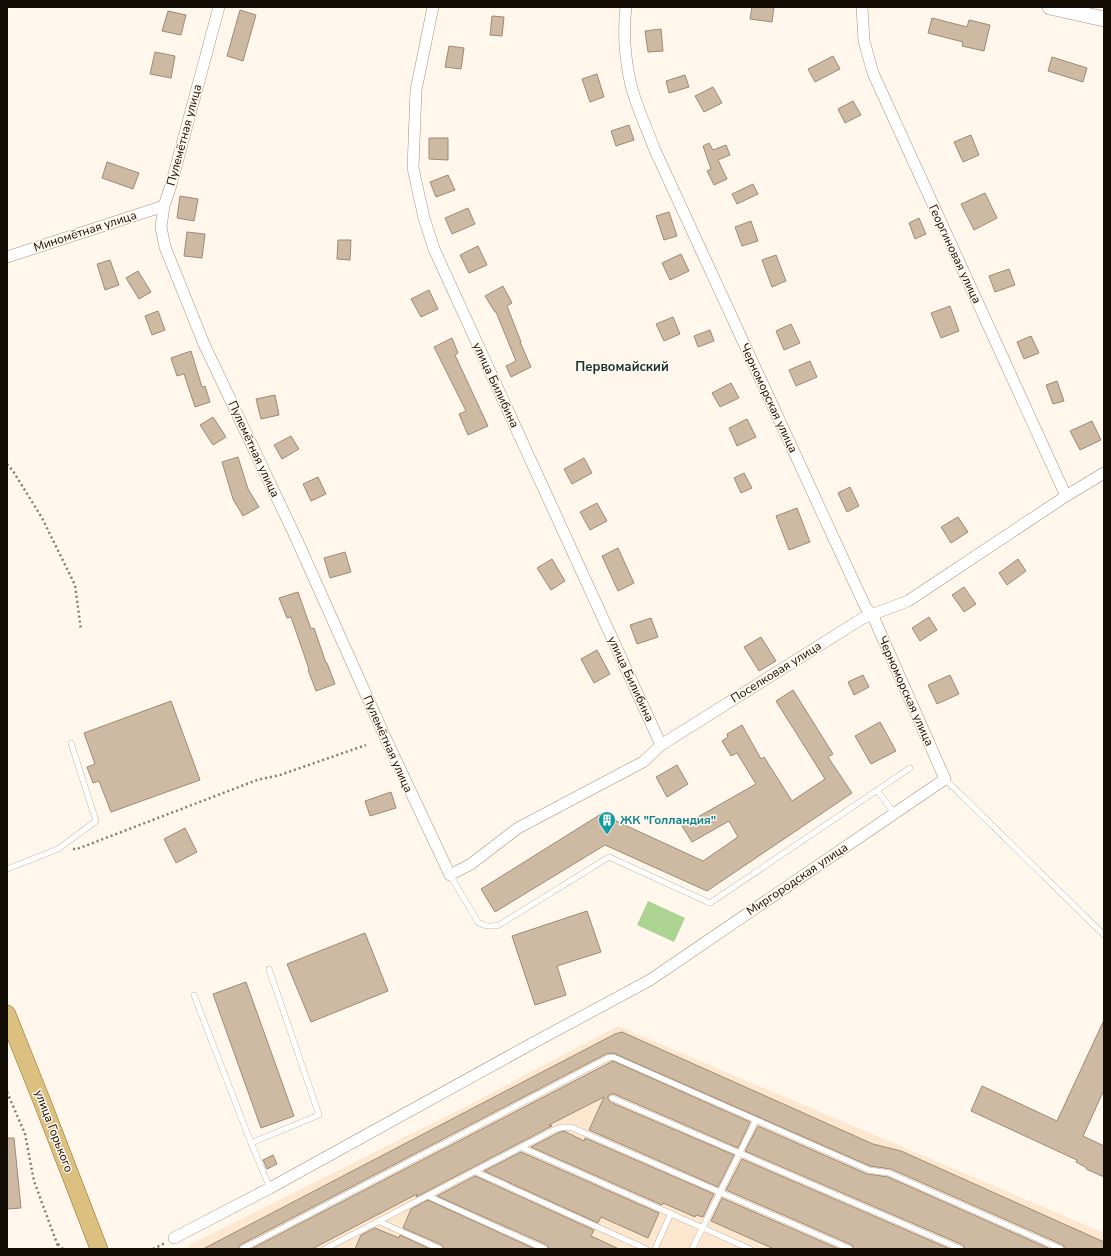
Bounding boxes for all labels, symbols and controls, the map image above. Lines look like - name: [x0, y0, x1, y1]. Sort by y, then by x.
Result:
- street label: Пулемётная улица: [163, 82, 205, 188]
- street label: Георгиновая улица: [925, 202, 985, 306]
- street label: Миномётная улица: [31, 207, 139, 255]
- street label: улица Билибина: [469, 340, 523, 430]
- street label: Черноморская улица: [737, 341, 801, 455]
- district label: Первомайский: [575, 358, 669, 376]
- street label: Пулемётная улица: [225, 398, 283, 500]
- street label: Черноморская улица: [875, 633, 937, 749]
- street label: улица Билибина: [604, 634, 658, 724]
- street label: Поселковая улица: [728, 638, 824, 706]
- street label: Пулемётная улица: [359, 693, 417, 795]
- building icon: ЖК "Голландия": [597, 810, 617, 835]
- place label: ЖК "Голландия": [620, 812, 716, 828]
- street label: Миргородская улица: [743, 839, 851, 919]
- street label: улица Горького: [31, 1087, 77, 1175]

